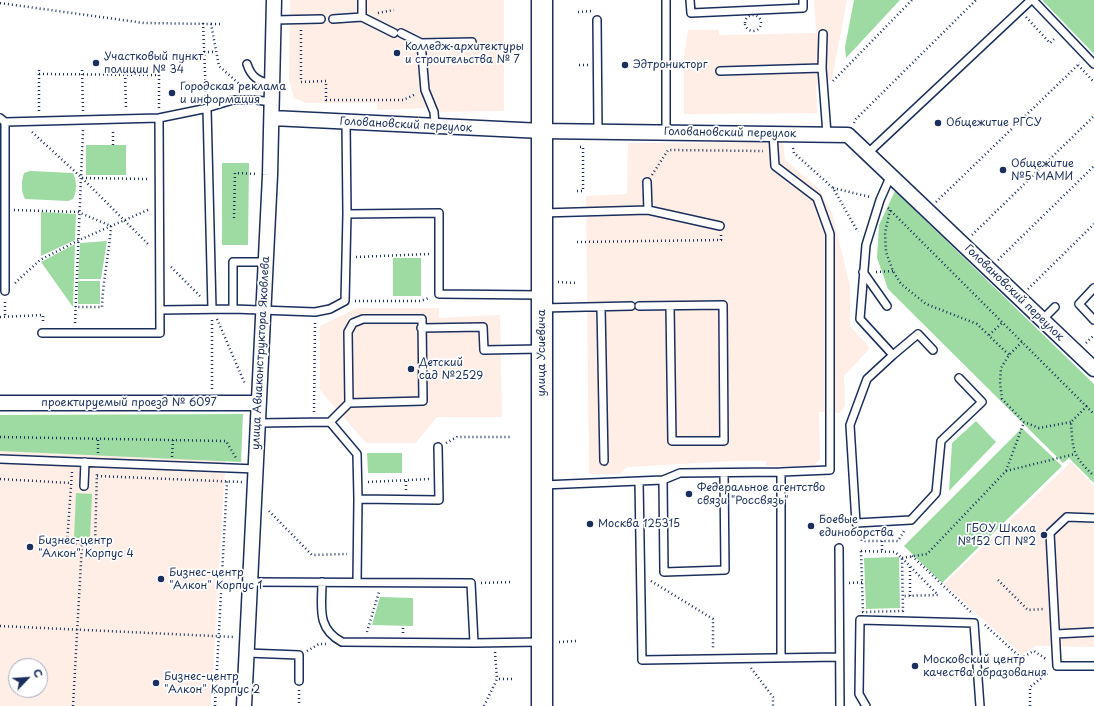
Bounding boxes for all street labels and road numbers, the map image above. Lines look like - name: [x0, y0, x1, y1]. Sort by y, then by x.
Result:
- street label: Головановский переулок: [339, 115, 473, 135]
- street label: Головановский переулок: [664, 125, 796, 141]
- street label: Головановский переулок: [962, 242, 1066, 344]
- street label: улица Авиаконструктора Яковлева: [249, 256, 273, 450]
- street label: улица Усиевича: [535, 309, 549, 397]
- street label: проектируемый проезд № 6097: [41, 396, 217, 410]

